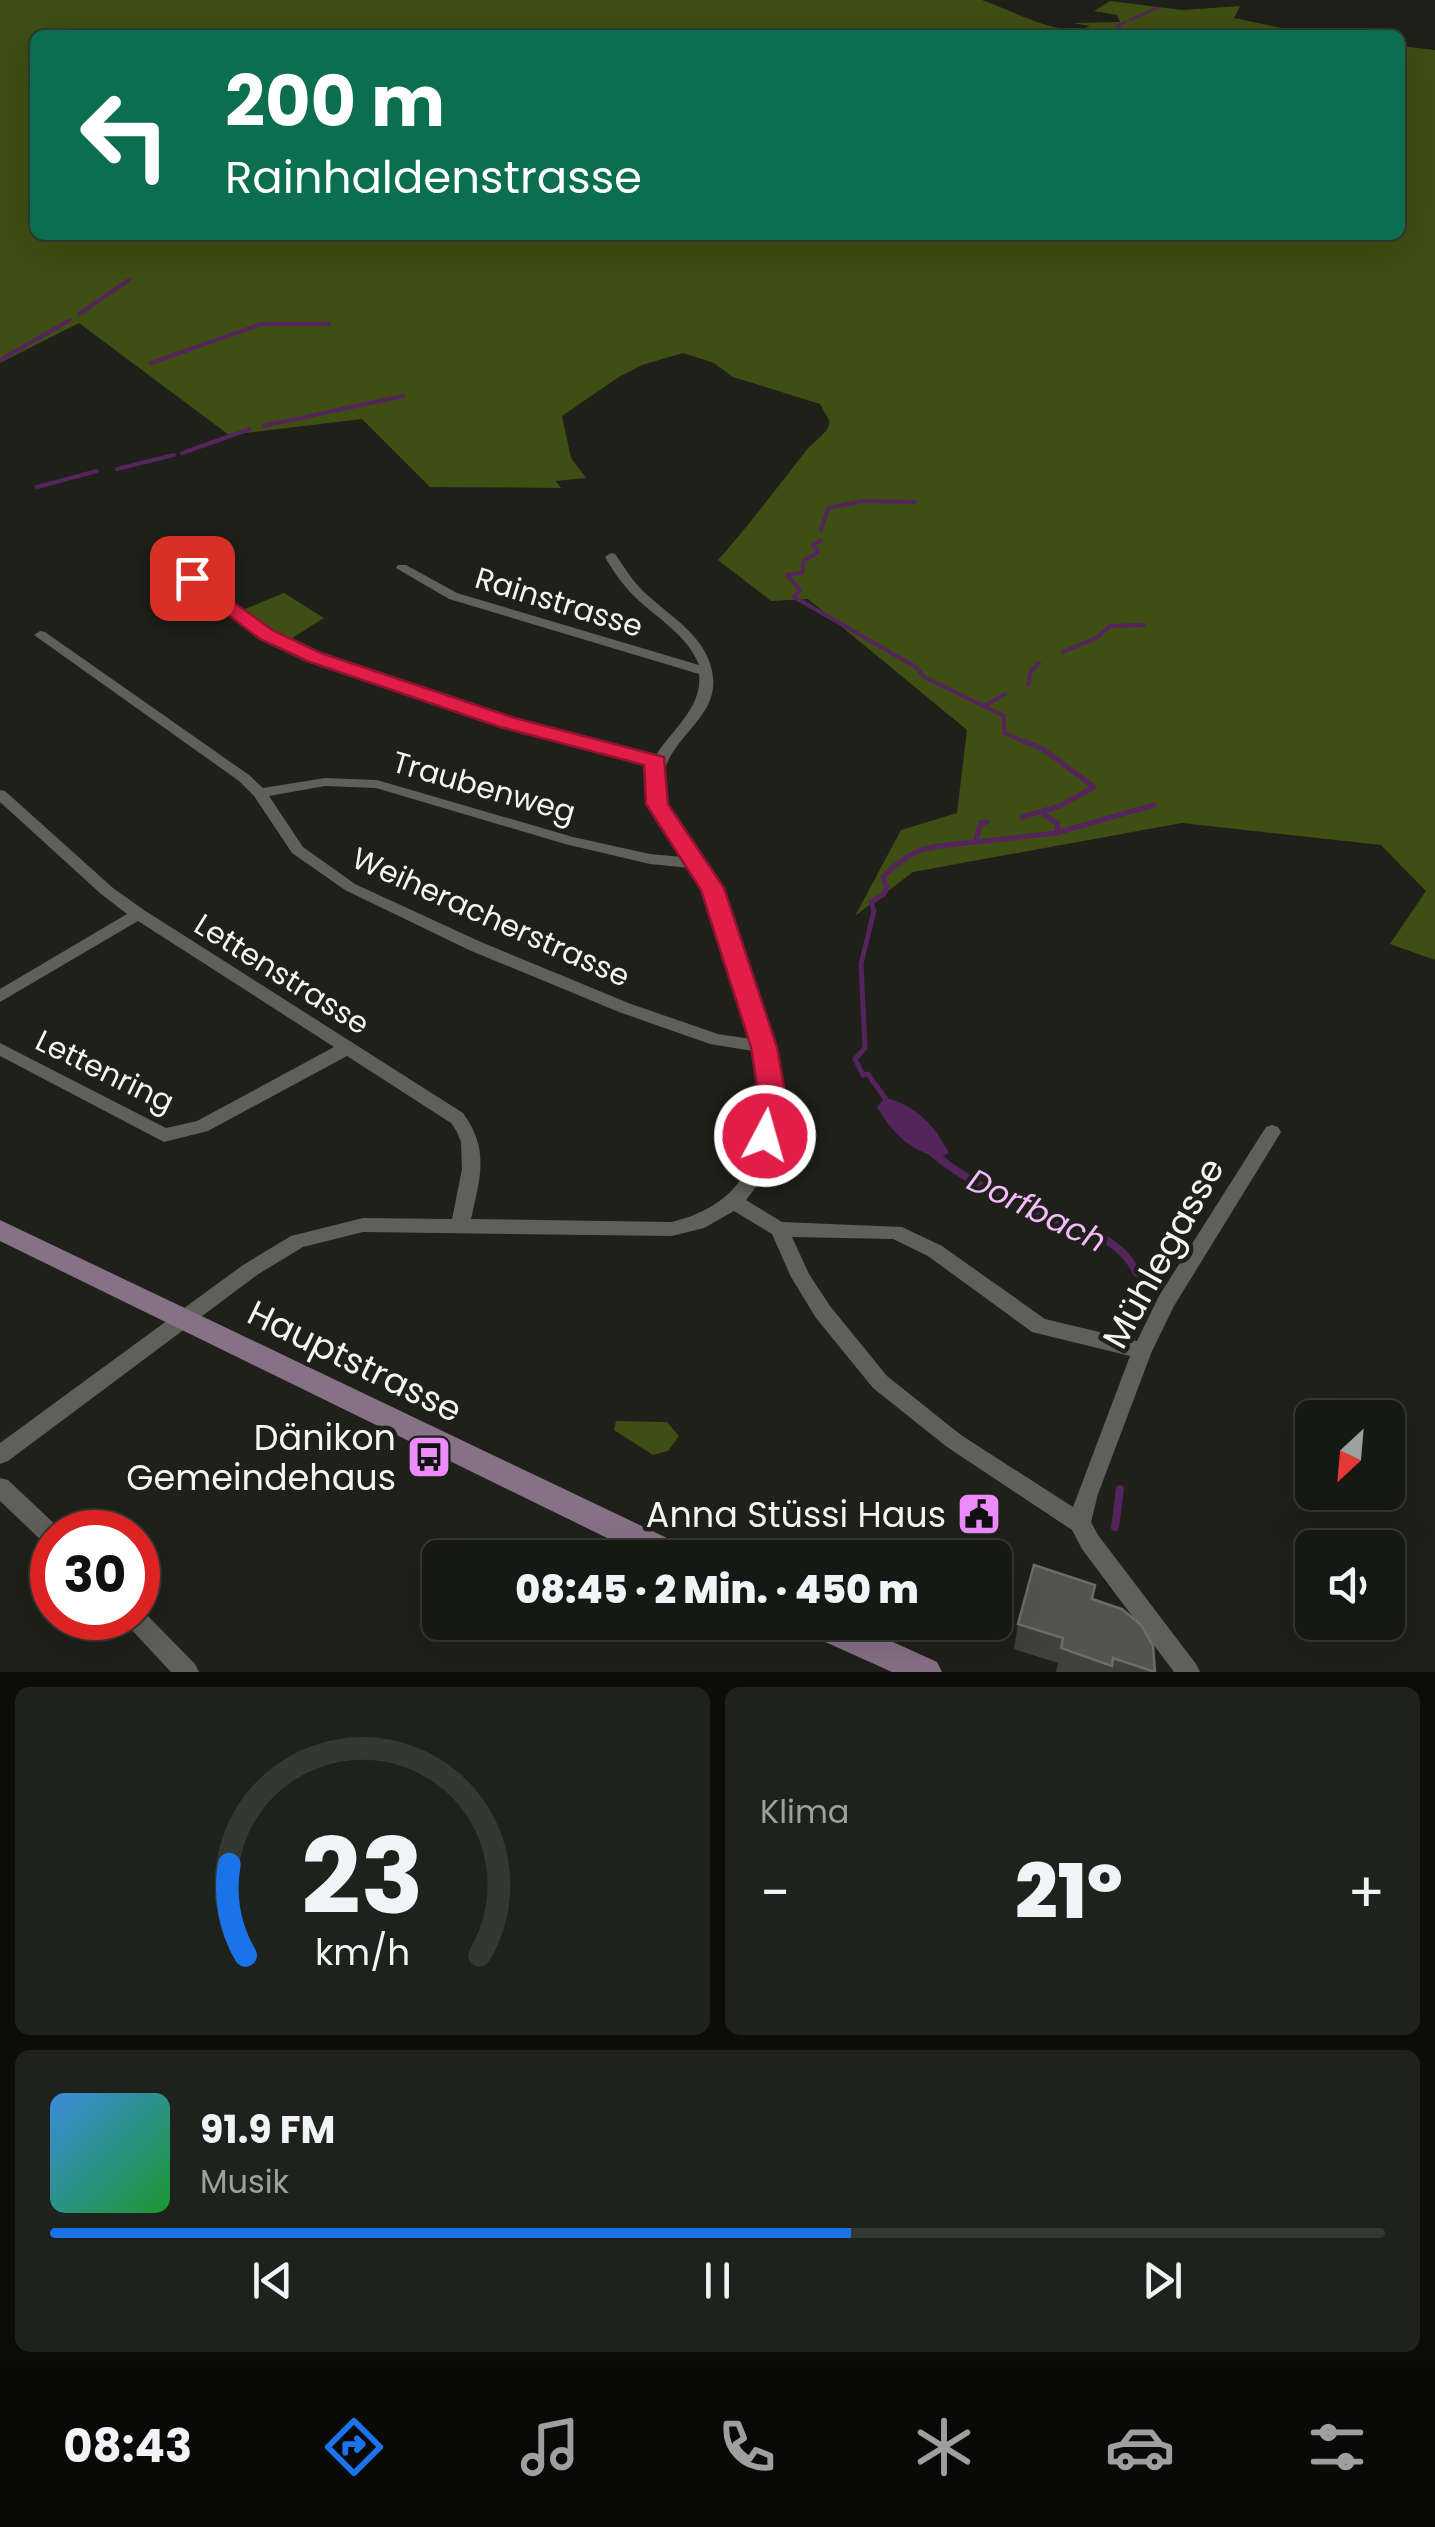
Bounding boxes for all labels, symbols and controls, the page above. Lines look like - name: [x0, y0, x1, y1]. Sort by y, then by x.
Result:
- text: 200 m: [225, 52, 445, 151]
- icon: left: [60, 70, 190, 200]
- text: Rainhaldenstrasse: [225, 146, 642, 209]
- pin: [150, 536, 235, 621]
- icon: arrive: [165, 551, 220, 606]
- street label: Rainstrasse: [470, 556, 648, 648]
- street label: Traubenweg: [387, 740, 581, 834]
- street label: Weiheracherstrasse: [345, 836, 637, 998]
- street label: Lettenstrasse: [186, 903, 378, 1045]
- street label: Lettenring: [29, 1019, 181, 1123]
- position arrow: [713, 1084, 817, 1188]
- street label: Mühlegasse: [1090, 1149, 1236, 1357]
- water label: Dorfbach: [960, 1157, 1114, 1263]
- street label: Hauptstrasse: [240, 1288, 470, 1434]
- north arrow: [1295, 1400, 1405, 1510]
- map controls: [1295, 1400, 1405, 1640]
- place label: Dänikon Gemeindehaus: [126, 1413, 396, 1502]
- bus stop icon: Dänikon Gemeindehaus: [406, 1434, 452, 1480]
- place label: Anna Stüssi Haus: [646, 1490, 946, 1539]
- public building icon: Anna Stüssi Haus: [956, 1491, 1002, 1537]
- speed limit sign: 30: [30, 1510, 160, 1640]
- button: sound: [1295, 1530, 1405, 1640]
- text: 08:45 · 2 Min. · 450 m: [515, 1563, 919, 1616]
- text: Klima: [760, 1789, 850, 1834]
- text: 23: [301, 1804, 424, 1949]
- text: 21°: [1015, 1839, 1123, 1944]
- text: −: [760, 1854, 790, 1931]
- text: +: [1347, 1854, 1385, 1931]
- text: km/h: [315, 1927, 410, 1978]
- text: 91.9 FM: [200, 2103, 335, 2156]
- text: Musik: [200, 2159, 289, 2204]
- icon: previous: [245, 2253, 300, 2308]
- icon: pause: [690, 2253, 745, 2308]
- icon: next: [1135, 2253, 1190, 2308]
- icon: directions: [319, 2412, 389, 2482]
- icon: music: [515, 2412, 585, 2482]
- icon: phone: [712, 2412, 782, 2482]
- icon: climate: [909, 2412, 979, 2482]
- icon: car: [1105, 2412, 1175, 2482]
- icon: filters: [1302, 2412, 1372, 2482]
- text: 08:43: [63, 2415, 192, 2478]

